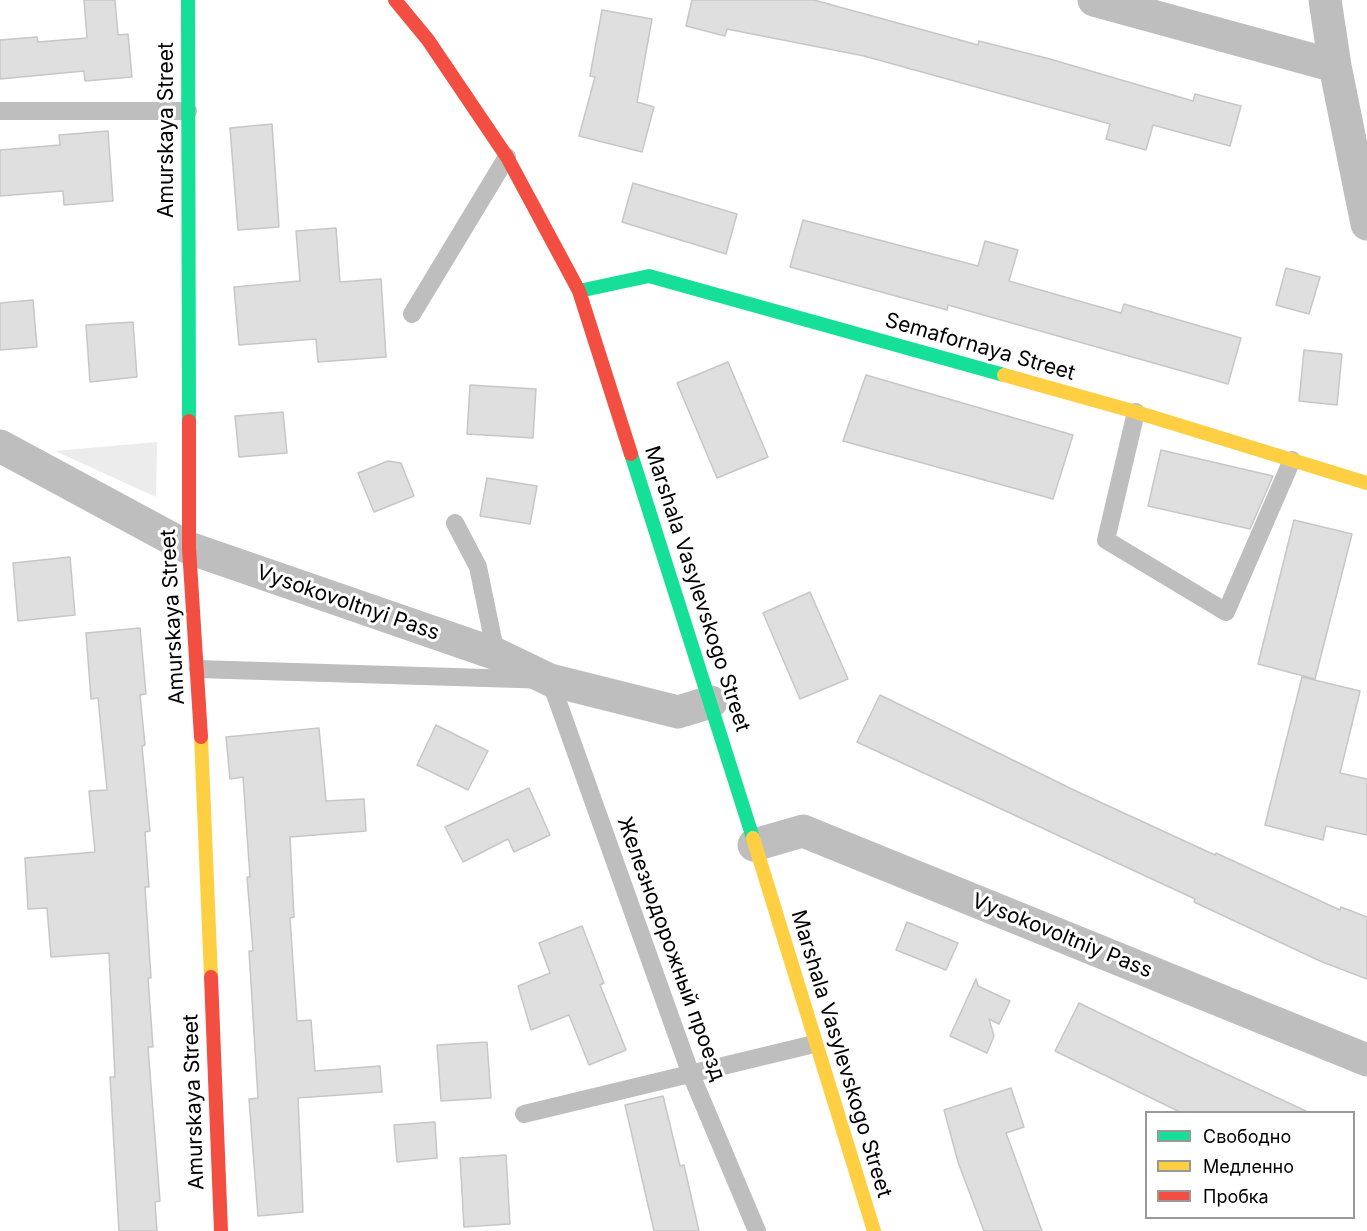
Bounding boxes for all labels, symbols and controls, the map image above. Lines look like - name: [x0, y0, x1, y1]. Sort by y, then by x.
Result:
- street label: Amurskaya Street: [154, 42, 180, 218]
- street label: Semafornaya Street: [882, 308, 1078, 386]
- street label: Marshala Vasylevskogo Street: [639, 443, 755, 735]
- street label: Amurskaya Street: [156, 528, 190, 706]
- street label: Vysokovoltnyi Pass: [253, 560, 443, 646]
- street label: Железнодорожный проезд: [611, 814, 731, 1084]
- street label: Vysokovoltniy Pass: [968, 888, 1156, 984]
- street label: Marshala Vasylevskogo Street: [785, 907, 897, 1201]
- street label: Amurskaya Street: [178, 1014, 210, 1190]
- legend: [1145, 1111, 1355, 1219]
- text: Свободно: [1203, 1126, 1291, 1147]
- text: Медленно: [1203, 1156, 1294, 1177]
- text: Пробка: [1203, 1186, 1269, 1207]

